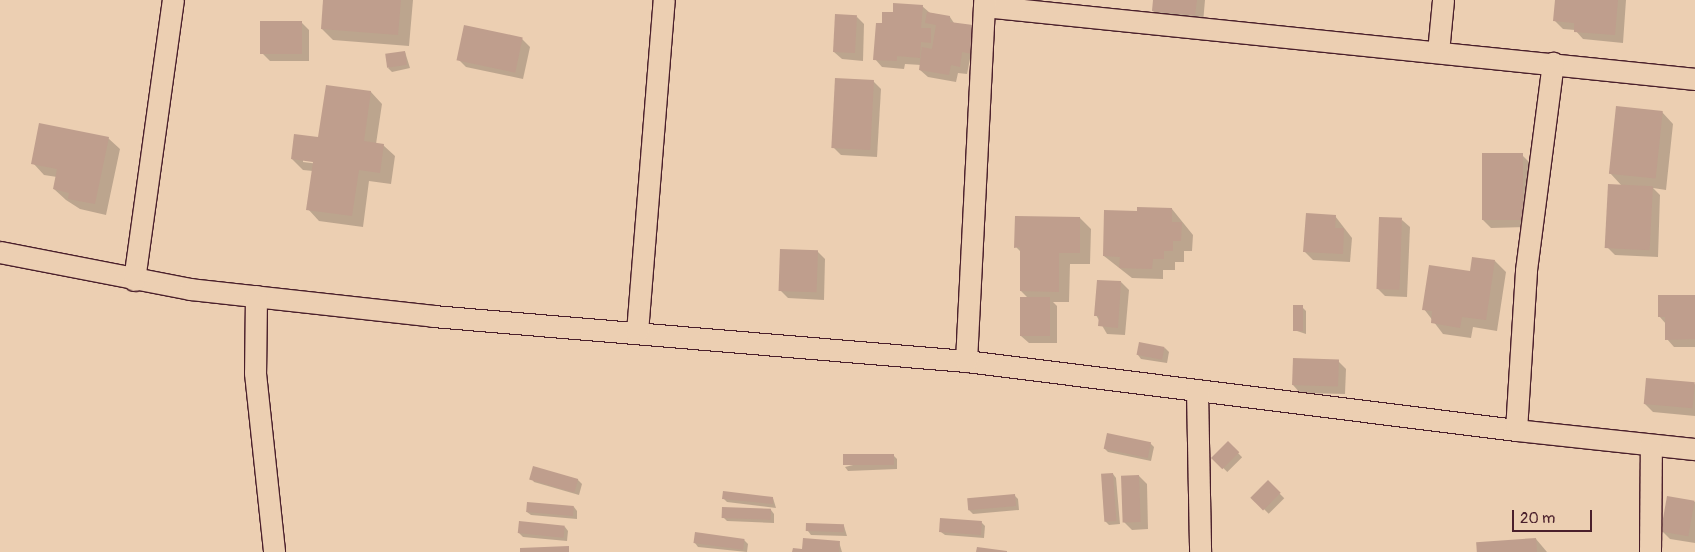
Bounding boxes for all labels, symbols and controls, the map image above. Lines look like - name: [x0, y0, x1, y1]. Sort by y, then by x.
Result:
- scale bar: [1515, 500, 1595, 532]
- text: 20 m: [1520, 509, 1555, 528]

